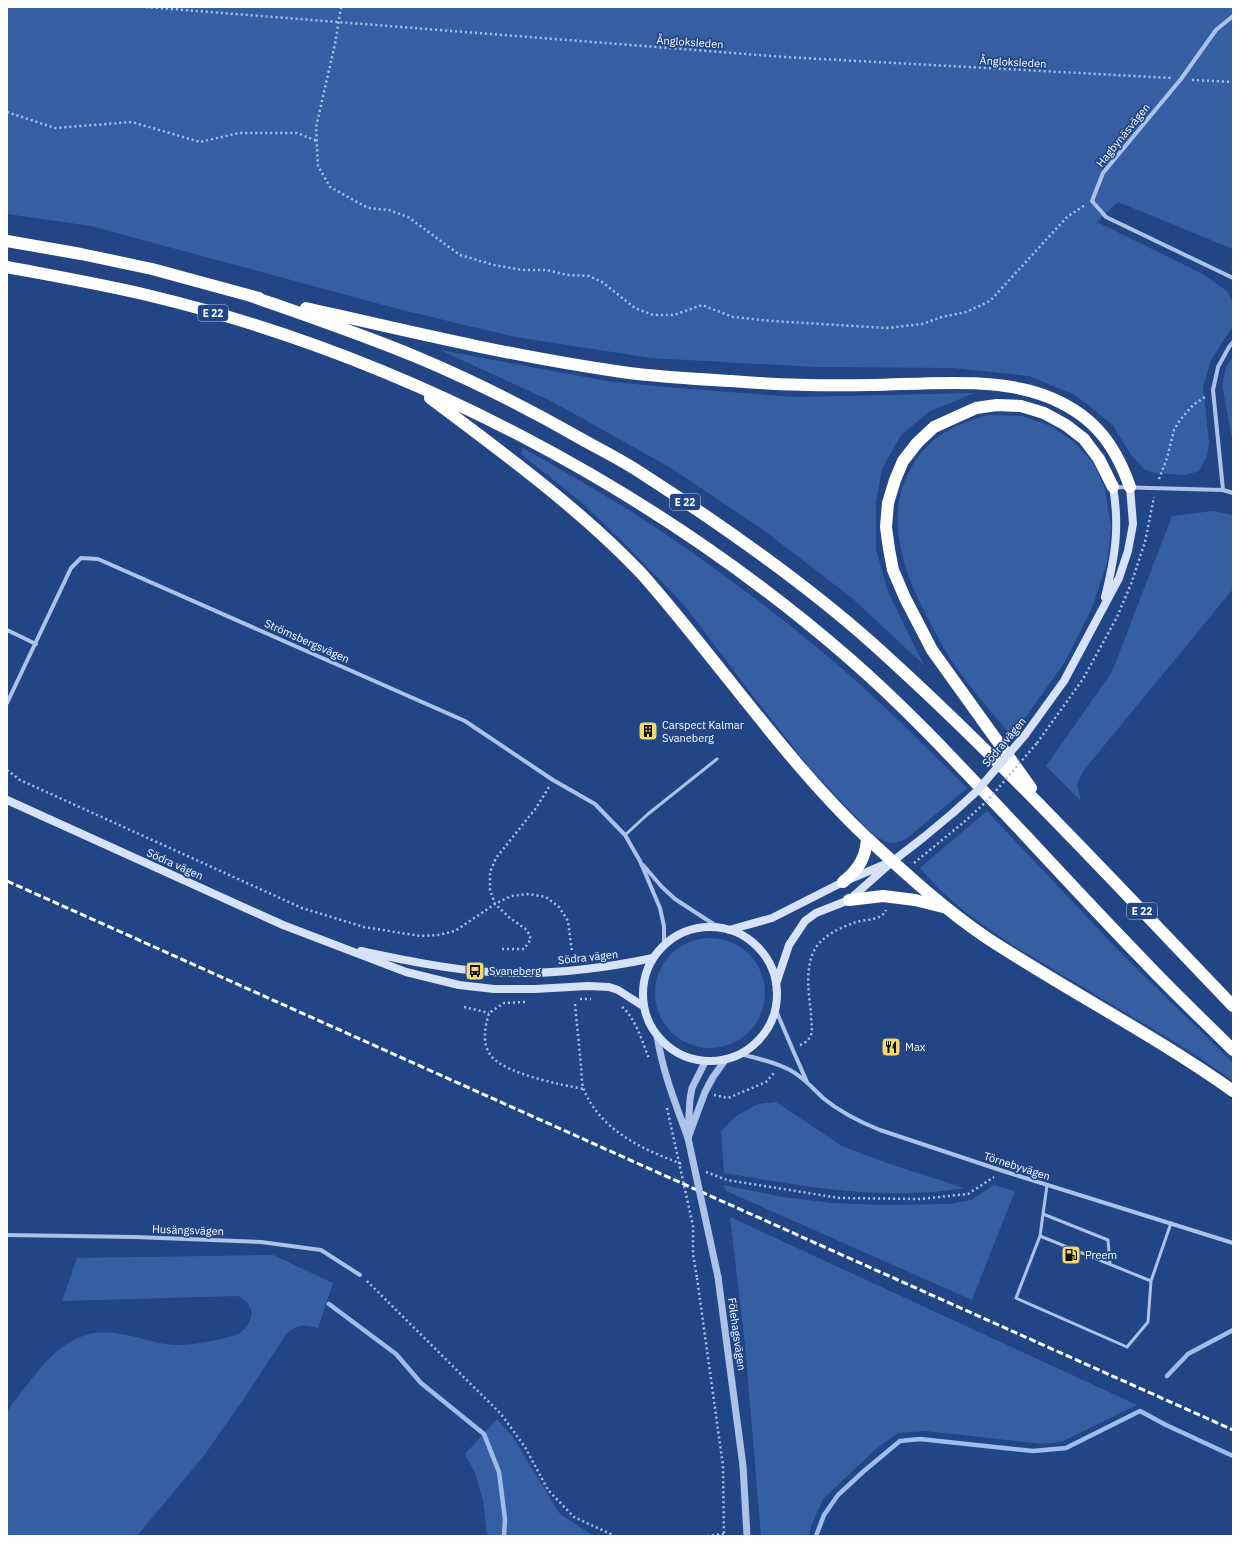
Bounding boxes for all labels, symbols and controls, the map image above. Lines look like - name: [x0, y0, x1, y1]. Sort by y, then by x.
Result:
- street label: Ångloksleden: [656, 33, 724, 51]
- street label: Ångloksleden: [979, 53, 1047, 71]
- street label: Hagbynäsvägen: [1093, 100, 1153, 170]
- road number: E 22: [198, 305, 228, 321]
- road number: E 22: [670, 494, 700, 510]
- street label: Strömsbergsvägen: [262, 616, 352, 666]
- street label: Södra vägen: [979, 714, 1029, 770]
- place label: Carspect Kalmar Svaneberg: [662, 718, 744, 745]
- building icon: Carspect Kalmar Svaneberg: [637, 720, 659, 742]
- street label: Södra vägen: [144, 845, 206, 883]
- road number: E 22: [1127, 903, 1157, 919]
- street label: Södra vägen: [557, 947, 619, 967]
- bus stop icon: Svaneberg: [464, 960, 486, 982]
- place label: Svaneberg: [489, 964, 541, 978]
- restaurant icon: Max: [880, 1036, 902, 1058]
- place label: Max: [905, 1040, 926, 1054]
- street label: Törnebyvägen: [982, 1149, 1052, 1183]
- street label: Husängsvägen: [152, 1222, 224, 1238]
- fuel station icon: Preem: [1060, 1244, 1082, 1266]
- place label: Preem: [1085, 1248, 1117, 1262]
- street label: Fölehagsvägen: [725, 1297, 749, 1371]

